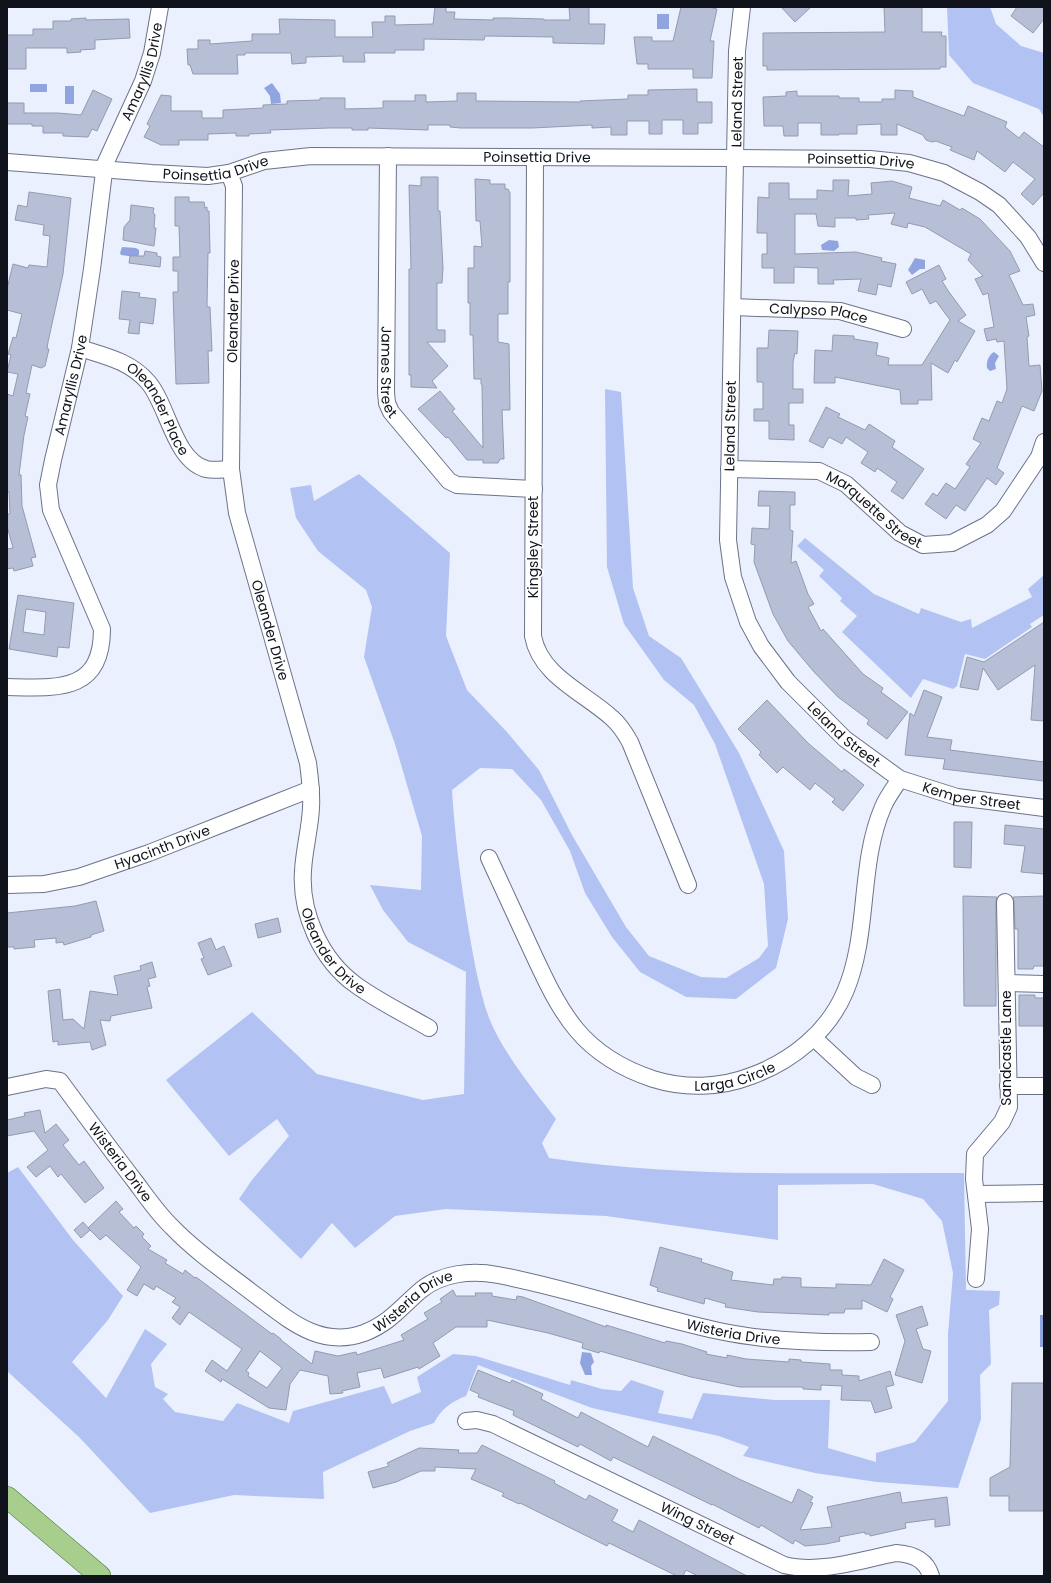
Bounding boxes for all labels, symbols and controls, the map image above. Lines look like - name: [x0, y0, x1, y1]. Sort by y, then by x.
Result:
- street label: Amaryllis Drive: [116, 20, 167, 124]
- street label: Leland Street: [726, 56, 748, 148]
- street label: Poinsettia Drive: [483, 147, 591, 167]
- street label: Poinsettia Drive: [807, 149, 917, 174]
- street label: Poinsettia Drive: [162, 150, 271, 186]
- street label: Oleander Drive: [222, 259, 244, 363]
- street label: Calypso Place: [769, 298, 871, 329]
- street label: James Street: [376, 326, 402, 422]
- street label: Amaryllis Drive: [49, 333, 92, 438]
- street label: Oleander Place: [123, 357, 194, 460]
- street label: Leland Street: [719, 380, 741, 472]
- street label: Marquette Street: [823, 466, 926, 553]
- street label: Kingsley Street: [523, 496, 543, 598]
- street label: Oleander Drive: [246, 577, 294, 683]
- street label: Leland Street: [803, 697, 884, 771]
- street label: Kemper Street: [920, 777, 1022, 815]
- street label: Hyacinth Drive: [112, 820, 213, 874]
- street label: Oleander Drive: [296, 905, 370, 999]
- street label: Sandcastle Lane: [996, 990, 1016, 1106]
- street label: Larga Circle: [694, 1057, 779, 1096]
- street label: Wisteria Drive: [84, 1118, 157, 1206]
- street label: Wisteria Drive: [369, 1265, 455, 1337]
- street label: Wisteria Drive: [684, 1314, 781, 1350]
- street label: Wing Street: [657, 1497, 738, 1550]

